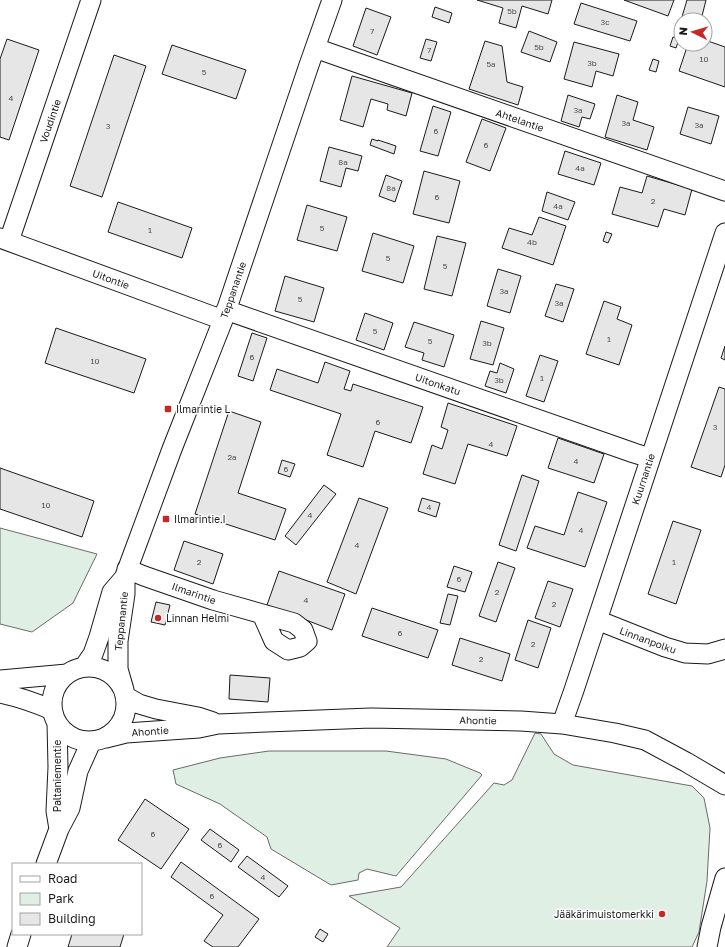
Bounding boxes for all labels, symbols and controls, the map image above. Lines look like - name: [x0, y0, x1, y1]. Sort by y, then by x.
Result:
- house number: 5b: [507, 6, 517, 16]
- north arrow: [673, 12, 713, 52]
- house number: 3c: [600, 17, 610, 27]
- house number: 7: [370, 26, 374, 36]
- text: N: [676, 26, 689, 36]
- house number: 5b: [534, 42, 544, 52]
- house number: 7: [427, 45, 431, 55]
- house number: 10: [700, 54, 708, 64]
- house number: 3b: [587, 58, 597, 68]
- house number: 5a: [486, 59, 496, 69]
- house number: 5: [202, 67, 207, 77]
- house number: 4: [9, 93, 14, 103]
- street label: Voudintie: [37, 97, 63, 144]
- house number: 3a: [573, 105, 583, 115]
- street label: Ahtelantie: [494, 106, 546, 134]
- house number: 3a: [621, 118, 631, 128]
- house number: 3a: [694, 120, 704, 130]
- house number: 3: [106, 121, 111, 131]
- house number: 6: [434, 126, 439, 136]
- house number: 6: [484, 140, 489, 150]
- house number: 8a: [338, 157, 348, 167]
- house number: 4a: [575, 163, 585, 173]
- house number: 8a: [386, 183, 396, 193]
- house number: 6: [435, 192, 440, 202]
- house number: 2: [651, 196, 656, 206]
- house number: 4a: [553, 201, 563, 211]
- house number: 5: [320, 223, 325, 233]
- house number: 1: [148, 225, 152, 235]
- house number: 4b: [527, 237, 537, 247]
- house number: 5: [386, 253, 391, 263]
- street label: Teppanantie: [218, 260, 248, 320]
- house number: 5: [443, 261, 448, 271]
- street label: Uitontie: [91, 267, 131, 291]
- house number: 3a: [499, 286, 509, 296]
- house number: 5: [298, 294, 303, 304]
- house number: 3a: [554, 298, 564, 308]
- house number: 5: [373, 326, 378, 336]
- house number: 1: [607, 334, 611, 344]
- house number: 5: [428, 336, 433, 346]
- house number: 3b: [482, 338, 492, 348]
- house number: 6: [250, 352, 255, 362]
- house number: 10: [91, 356, 99, 366]
- street label: Uitonkatu: [414, 371, 462, 397]
- house number: 1: [540, 373, 544, 383]
- house number: 3b: [494, 375, 504, 385]
- place label: Ilmarintie L: [176, 403, 230, 415]
- marker: Ilmarintie L: [163, 404, 173, 414]
- house number: 6: [376, 417, 381, 427]
- house number: 3: [713, 422, 718, 432]
- house number: 4: [489, 439, 494, 449]
- house number: 2a: [227, 452, 237, 462]
- street label: Kuurnantie: [629, 452, 657, 506]
- house number: 4: [574, 456, 579, 466]
- house number: 6: [284, 464, 289, 474]
- house number: 10: [42, 500, 50, 510]
- house number: 4: [427, 502, 432, 512]
- house number: 4: [308, 510, 313, 520]
- place label: Ilmarintie I: [174, 513, 226, 525]
- marker: Ilmarintie I: [161, 514, 171, 524]
- house number: 4: [579, 525, 584, 535]
- house number: 4: [355, 540, 360, 550]
- house number: 2: [197, 557, 202, 567]
- house number: 1: [672, 557, 676, 567]
- house number: 6: [457, 574, 462, 584]
- street label: Ilmarintie: [170, 580, 218, 606]
- house number: 2: [495, 587, 500, 597]
- street label: Teppanantie: [112, 591, 130, 651]
- house number: 4: [304, 595, 309, 605]
- house number: 2: [552, 599, 557, 609]
- place label: Linnan Helmi: [166, 612, 229, 624]
- marker: Linnan Helmi: [153, 613, 163, 623]
- street label: Linnanpolku: [618, 624, 678, 656]
- house number: 6: [398, 628, 403, 638]
- house number: 2: [531, 639, 536, 649]
- house number: 2: [479, 654, 484, 664]
- street label: Ahontie: [459, 714, 497, 726]
- street label: Ahontie: [131, 724, 169, 738]
- street label: Paltaniementie: [51, 740, 63, 812]
- house number: 6: [151, 829, 156, 839]
- house number: 6: [218, 840, 223, 850]
- legend: [12, 863, 142, 935]
- text: Road: [48, 871, 77, 886]
- house number: 4: [261, 872, 266, 882]
- text: Park: [48, 891, 74, 906]
- house number: 6: [210, 891, 215, 901]
- place label: Jääkärimuistomerkki: [554, 908, 654, 920]
- marker: Jääkärimuistomerkki: [657, 909, 667, 919]
- text: Building: [48, 911, 96, 926]

